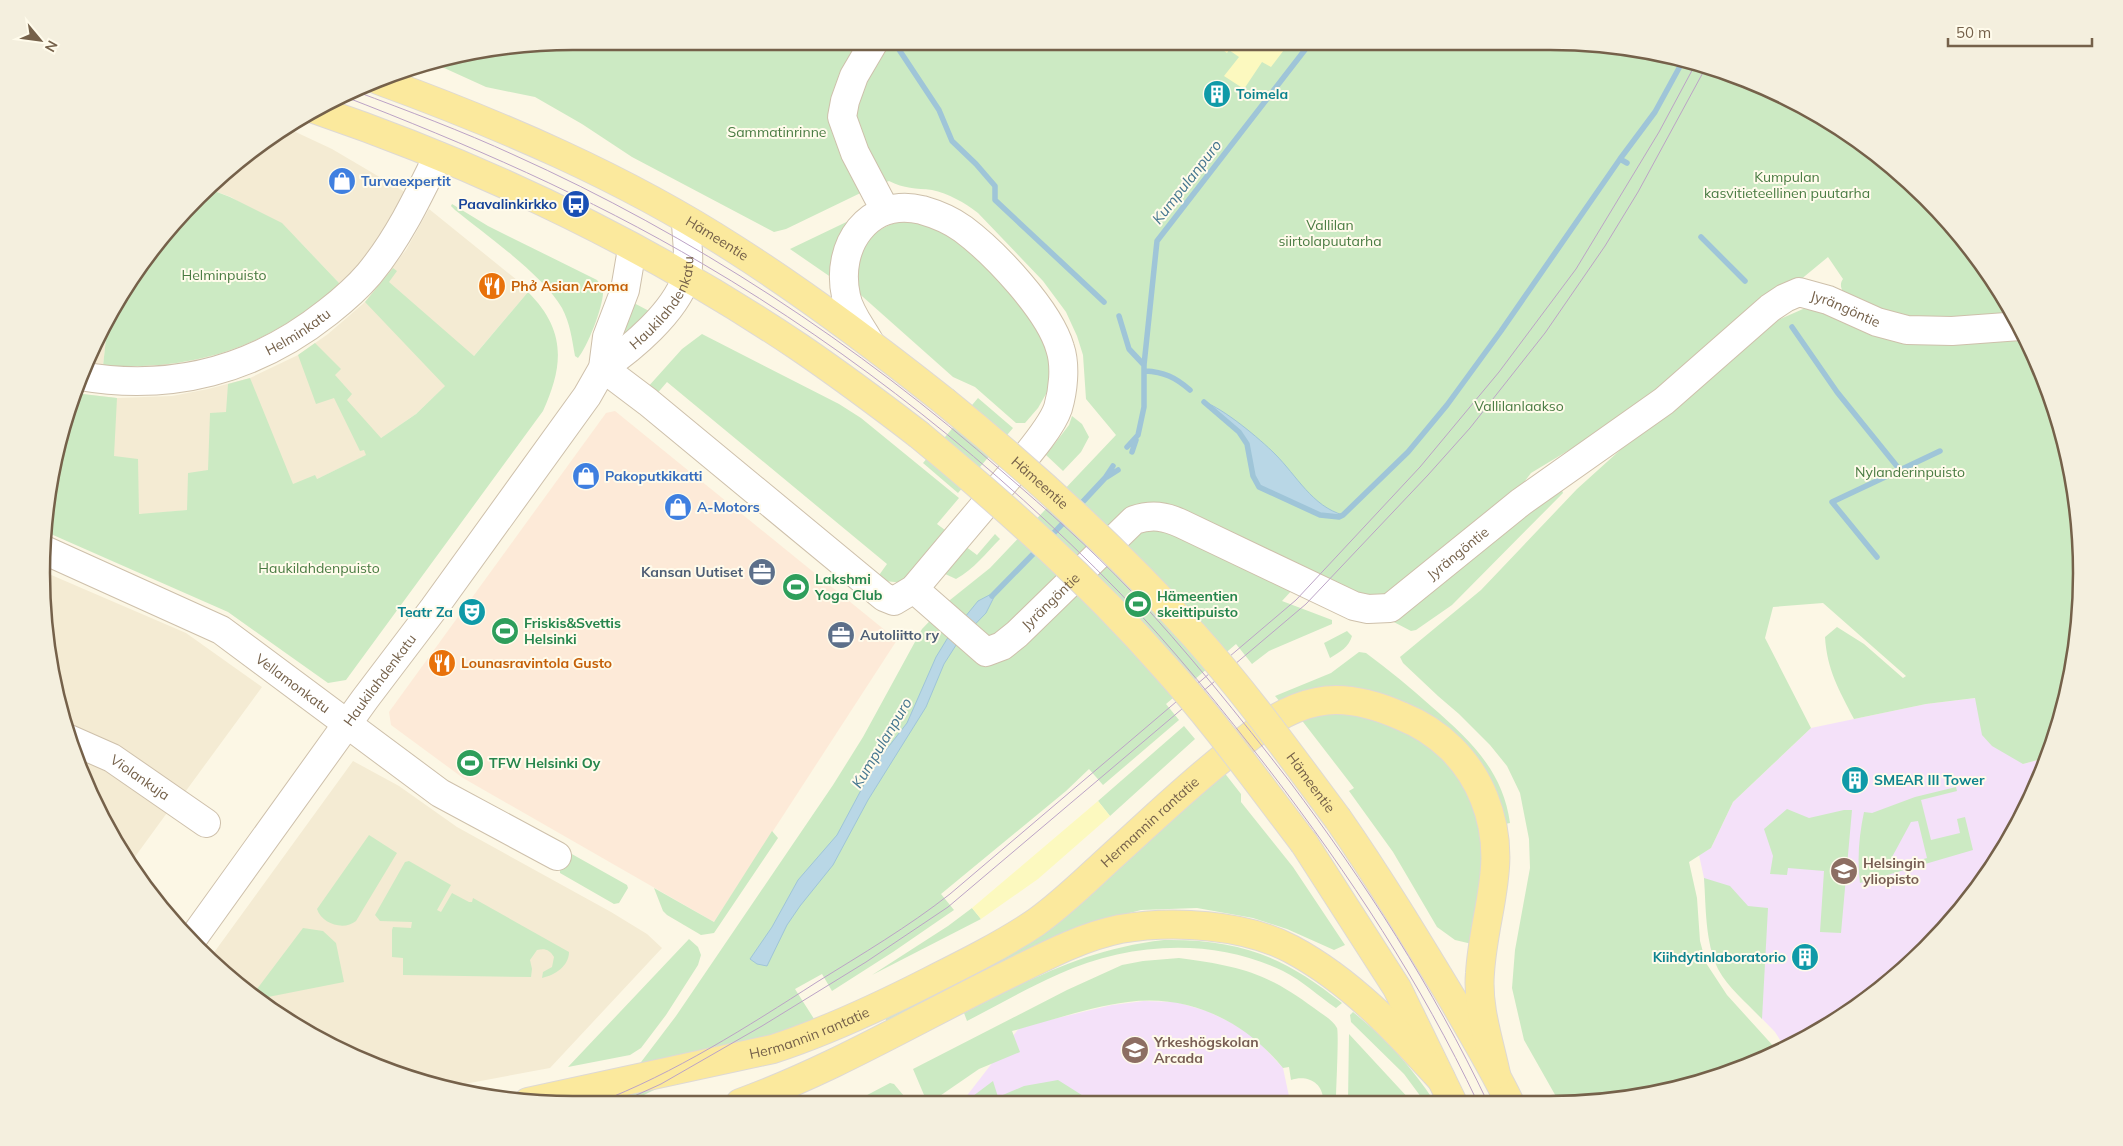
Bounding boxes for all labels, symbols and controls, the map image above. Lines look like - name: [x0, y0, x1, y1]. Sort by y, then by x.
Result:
- north arrow: [15, 15, 65, 65]
- scale bar: [1948, 15, 2092, 47]
- text: 50 m: [1956, 23, 1991, 42]
- text: N: [41, 37, 62, 55]
- building icon: Toimela: [1202, 79, 1232, 109]
- place label: Toimela: [1236, 85, 1288, 103]
- park label: Sammatinrinne: [728, 123, 826, 141]
- water label: Kumpulanpuro: [1148, 135, 1226, 228]
- shop icon: Turvaexpertit: [327, 166, 357, 196]
- park label: Kumpulan kasvitieteellinen puutarha: [1704, 168, 1870, 202]
- place label: Turvaexpertit: [361, 172, 452, 190]
- bus stop icon: Paavalinkirkko: [561, 189, 591, 219]
- place label: Paavalinkirkko: [458, 195, 557, 213]
- street label: Hämeentie: [682, 212, 752, 265]
- park label: Vallilan siirtolapuutarha: [1278, 216, 1382, 250]
- street label: Haukilahdenkatu: [626, 256, 697, 353]
- park label: Helminpuisto: [181, 266, 267, 284]
- restaurant icon: Phở Asian Aroma: [477, 271, 507, 301]
- place label: Phở Asian Aroma: [511, 277, 628, 295]
- street label: Jyrängöntie: [1808, 287, 1883, 331]
- street label: Helminkatu: [262, 305, 334, 359]
- park label: Vallilanlaakso: [1474, 397, 1564, 415]
- street label: Hämeentie: [1008, 452, 1072, 513]
- shop icon: Pakoputkikatti: [571, 461, 601, 491]
- park label: Nylanderinpuisto: [1855, 463, 1965, 481]
- place label: Pakoputkikatti: [605, 467, 702, 485]
- shop icon: A-Motors: [663, 492, 693, 522]
- place label: A-Motors: [697, 498, 760, 516]
- street label: Jyrängöntie: [1423, 523, 1492, 583]
- office icon: Kansan Uutiset: [747, 557, 777, 587]
- park label: Haukilahdenpuisto: [258, 559, 380, 577]
- place label: Kansan Uutiset: [641, 563, 744, 581]
- street label: Jyrängöntie: [1018, 569, 1084, 634]
- place label: Lakshmi Yoga Club: [814, 570, 883, 604]
- sports icon: Lakshmi Yoga Club: [781, 572, 811, 602]
- place label: Hämeentien skeittipuisto: [1157, 587, 1238, 621]
- sports icon: Hämeentien skeittipuisto: [1123, 589, 1153, 619]
- theatre icon: Teatr Za: [457, 597, 487, 627]
- place label: Teatr Za: [397, 603, 453, 621]
- place label: Friskis&Svettis Helsinki: [524, 614, 621, 648]
- sports icon: Friskis&Svettis Helsinki: [490, 616, 520, 646]
- office icon: Autoliitto ry: [826, 620, 856, 650]
- place label: Autoliitto ry: [860, 626, 940, 644]
- street label: Haukilahdenkatu: [339, 630, 420, 730]
- restaurant icon: Lounasravintola Gusto: [427, 648, 457, 678]
- street label: Vellamonkatu: [252, 650, 334, 717]
- place label: Lounasravintola Gusto: [461, 654, 612, 672]
- water label: Kumpulanpuro: [847, 694, 916, 791]
- sports icon: TFW Helsinki Oy: [455, 748, 485, 778]
- street label: Hämeentie: [1283, 749, 1339, 816]
- street label: Violankuja: [107, 751, 173, 804]
- place label: TFW Helsinki Oy: [489, 754, 601, 772]
- building icon: SMEAR III Tower: [1840, 765, 1870, 795]
- place label: SMEAR III Tower: [1874, 771, 1985, 789]
- street label: Hermannin rantatie: [1097, 773, 1203, 871]
- place label: Helsingin yliopisto: [1862, 854, 1925, 888]
- school or university icon: Helsingin yliopisto: [1829, 856, 1859, 886]
- building icon: Kiihdytinlaboratorio: [1790, 942, 1820, 972]
- place label: Kiihdytinlaboratorio: [1653, 948, 1786, 966]
- street label: Hermannin rantatie: [748, 1003, 872, 1063]
- place label: Yrkeshögskolan Arcada: [1153, 1033, 1259, 1067]
- school or university icon: Yrkeshögskolan Arcada: [1120, 1035, 1150, 1065]

